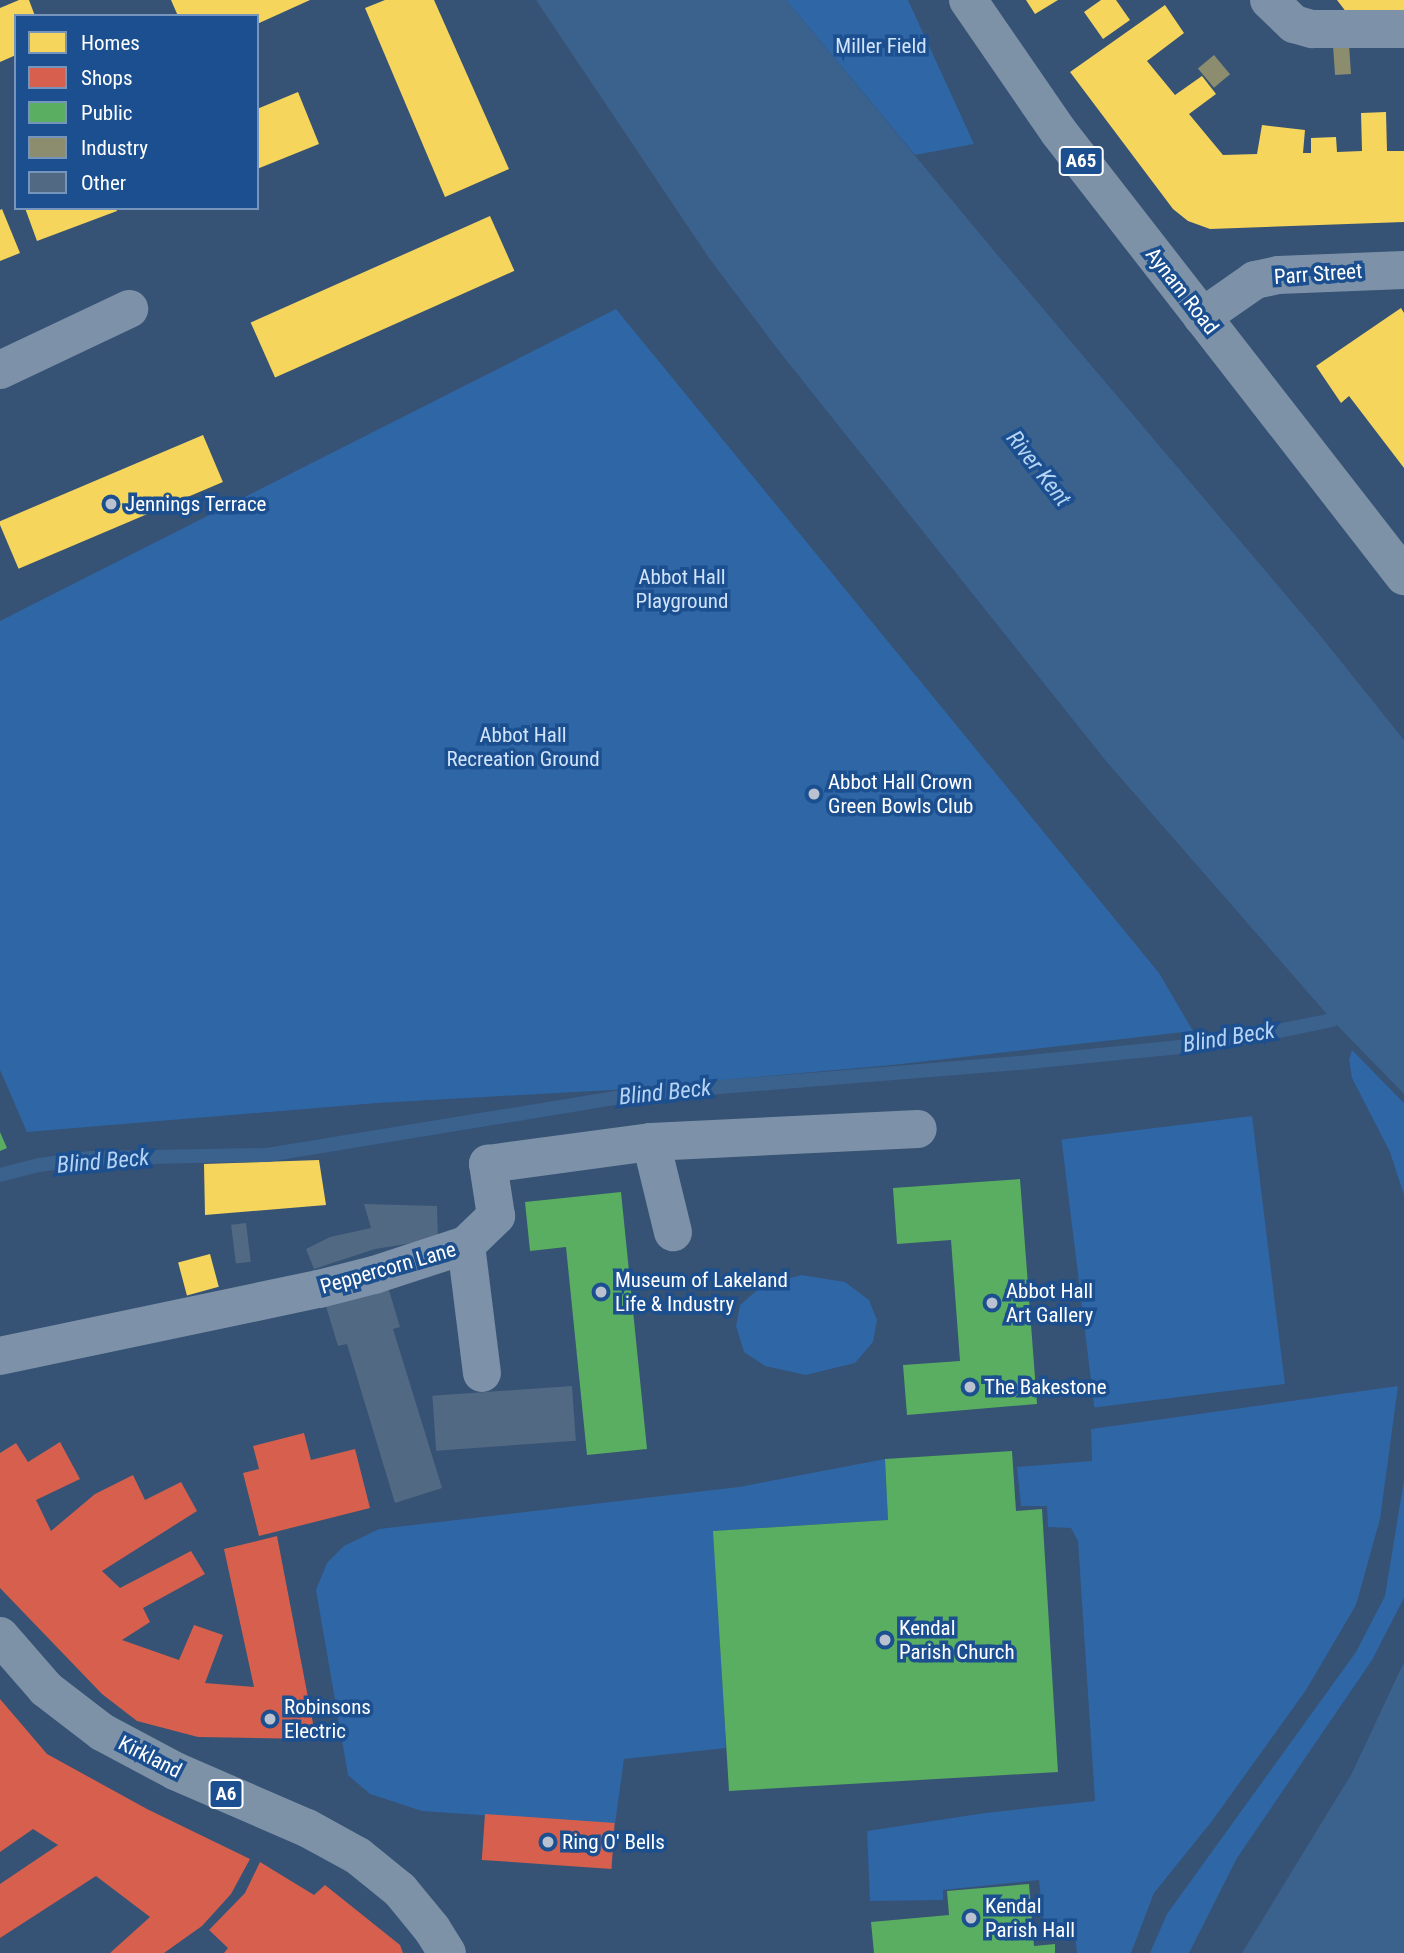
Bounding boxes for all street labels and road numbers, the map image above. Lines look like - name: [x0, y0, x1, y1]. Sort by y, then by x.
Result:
- road number: A65: [1058, 146, 1104, 176]
- street label: Aynam Road: [1140, 243, 1224, 339]
- street label: Parr Street: [1273, 258, 1363, 290]
- street label: Peppercorn Lane: [317, 1237, 459, 1299]
- street label: Kirkland: [114, 1730, 186, 1784]
- road number: A6: [208, 1778, 244, 1810]

